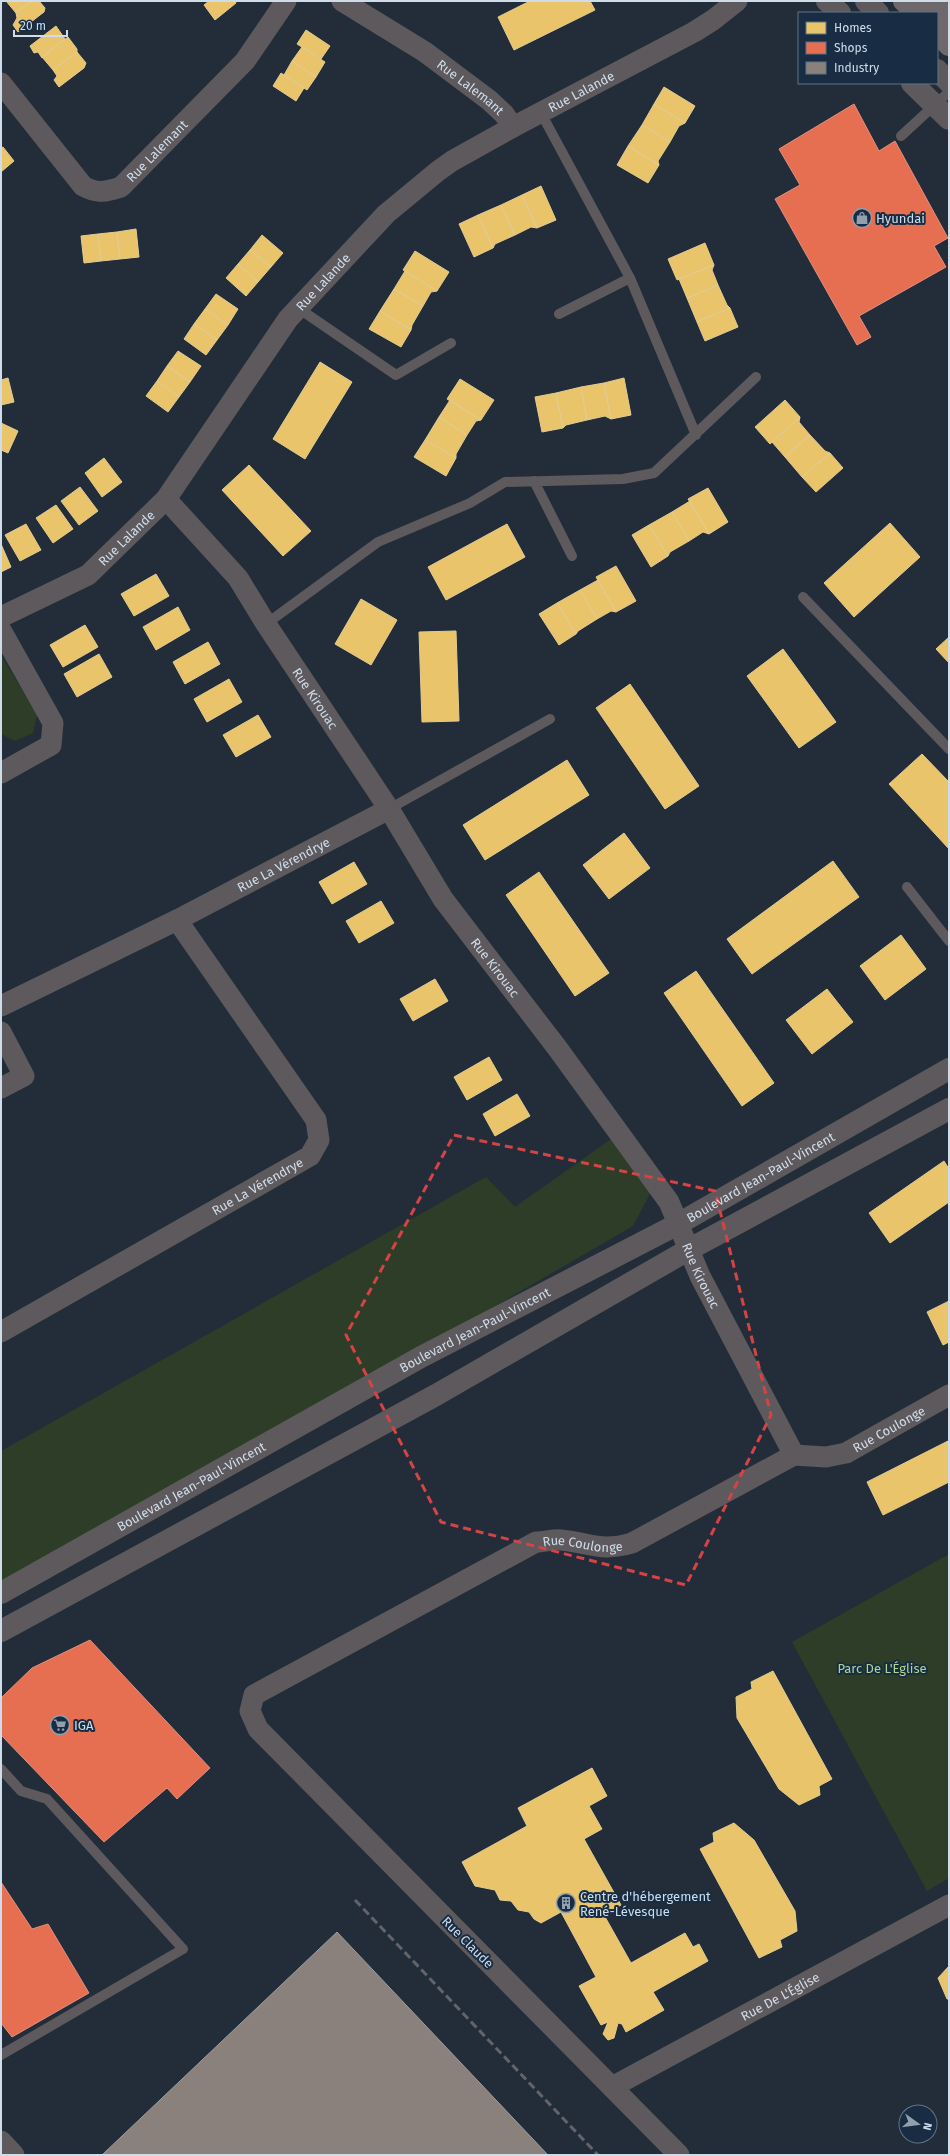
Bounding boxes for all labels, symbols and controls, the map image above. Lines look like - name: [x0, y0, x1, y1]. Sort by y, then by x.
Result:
- scale bar: [14, 12, 67, 38]
- legend: [798, 12, 938, 84]
- text: 20 m: [20, 19, 46, 33]
- text: Homes: [834, 21, 872, 35]
- text: Shops: [834, 41, 868, 55]
- street label: Rue Lalemant: [434, 57, 507, 118]
- text: Industry: [834, 61, 879, 75]
- street label: Rue Lalande: [546, 68, 617, 115]
- street label: Rue Lalemant: [123, 117, 191, 185]
- shop icon: Hyundai: [851, 207, 873, 229]
- place label: Hyundai: [876, 211, 925, 226]
- street label: Rue Lalande: [293, 250, 353, 314]
- street label: Rue Lalande: [95, 507, 158, 569]
- street label: Rue Kirouac: [289, 665, 341, 732]
- street label: Rue La Vérendrye: [235, 834, 333, 895]
- street label: Rue Kirouac: [468, 935, 522, 1000]
- street label: Boulevard Jean-Paul-Vincent: [684, 1129, 837, 1226]
- street label: Rue La Vérendrye: [209, 1155, 306, 1218]
- street label: Rue Kirouac: [679, 1241, 723, 1311]
- street label: Boulevard Jean-Paul-Vincent: [397, 1284, 553, 1376]
- street label: Rue Coulonge: [850, 1403, 928, 1456]
- street label: Boulevard Jean-Paul-Vincent: [114, 1439, 268, 1534]
- street label: Rue Coulonge: [542, 1533, 624, 1555]
- park label: Parc De L'Église: [837, 1661, 927, 1676]
- supermarket icon: IGA: [49, 1714, 71, 1736]
- place label: IGA: [74, 1718, 94, 1733]
- place label: Centre d'hébergement René-Lévesque: [580, 1889, 711, 1919]
- building icon: Centre d'hébergement René-Lévesque: [555, 1892, 577, 1914]
- street label: Rue Claude: [439, 1914, 496, 1971]
- street label: Rue De L'Église: [738, 1969, 822, 2024]
- north arrow: [898, 2104, 938, 2144]
- text: N: [920, 2121, 934, 2131]

